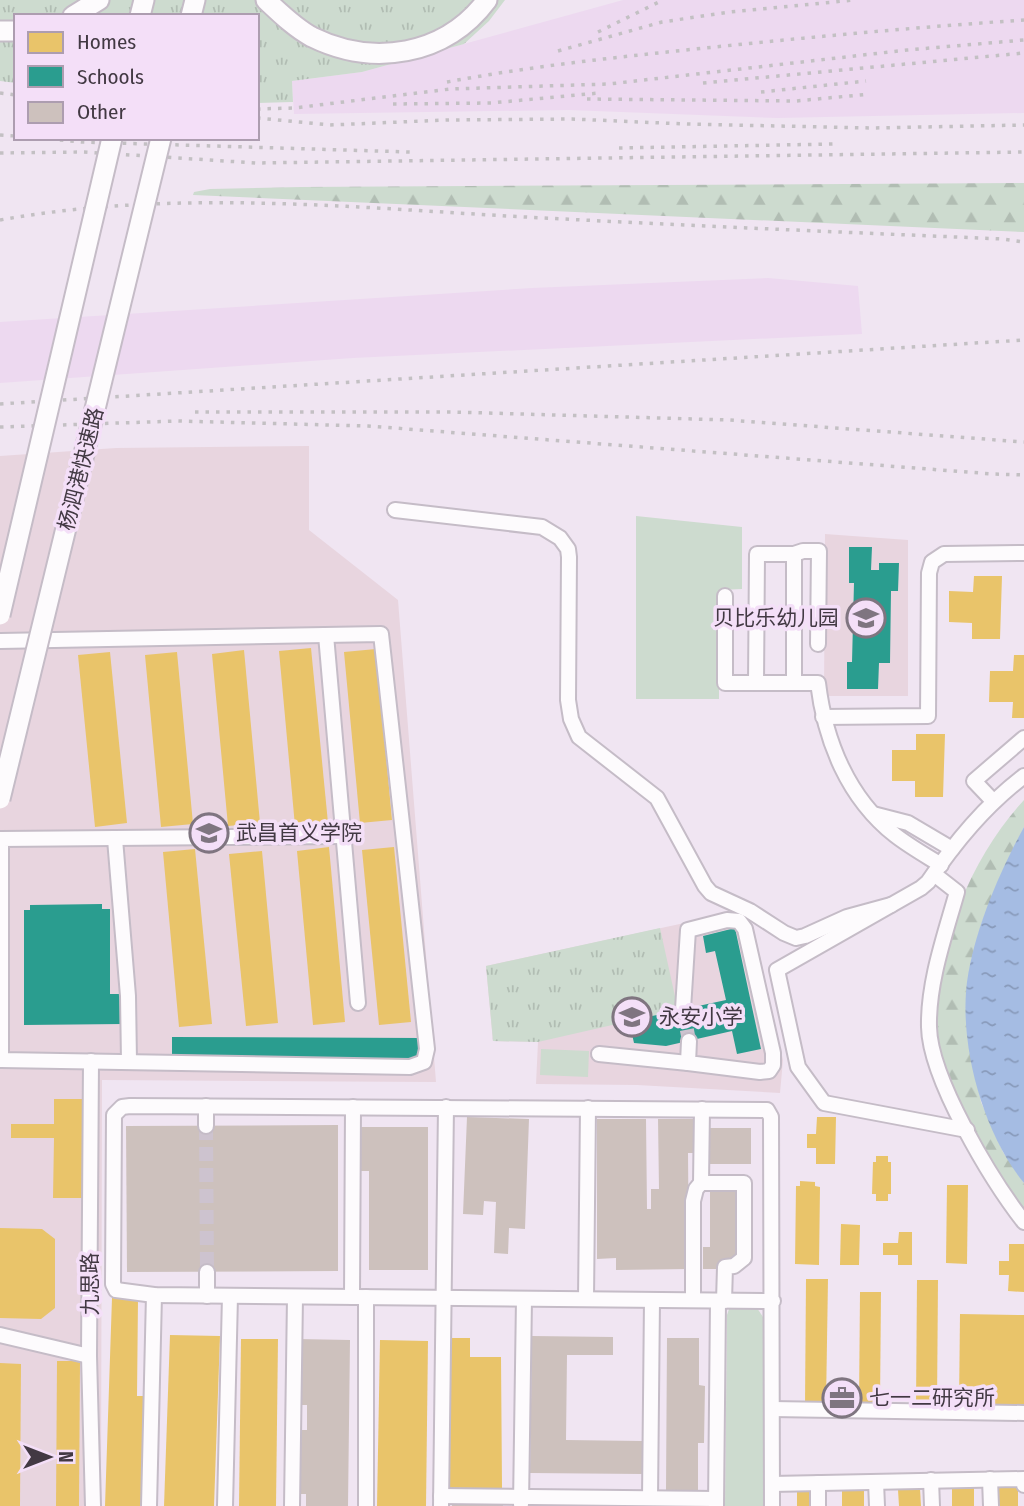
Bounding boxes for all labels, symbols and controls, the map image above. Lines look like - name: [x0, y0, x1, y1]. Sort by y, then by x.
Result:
- legend: [14, 14, 259, 140]
- text: Homes: [77, 29, 136, 55]
- text: Schools: [77, 64, 144, 90]
- text: Other: [77, 99, 126, 125]
- street label: 杨泗港快速路: [53, 405, 109, 533]
- school or university icon: 贝比乐幼儿园: [845, 597, 887, 639]
- place label: 贝比乐幼儿园: [713, 605, 839, 631]
- school or university icon: 武昌首义学院: [188, 812, 230, 854]
- place label: 武昌首义学院: [236, 820, 362, 846]
- school or university icon: 永安小学: [611, 996, 653, 1038]
- place label: 永安小学: [659, 1004, 743, 1030]
- street label: 九思路: [77, 1253, 103, 1316]
- office icon: 七一二研究所: [821, 1377, 863, 1419]
- place label: 七一二研究所: [869, 1385, 995, 1411]
- north arrow: [14, 1422, 84, 1492]
- text: N: [54, 1451, 77, 1463]

